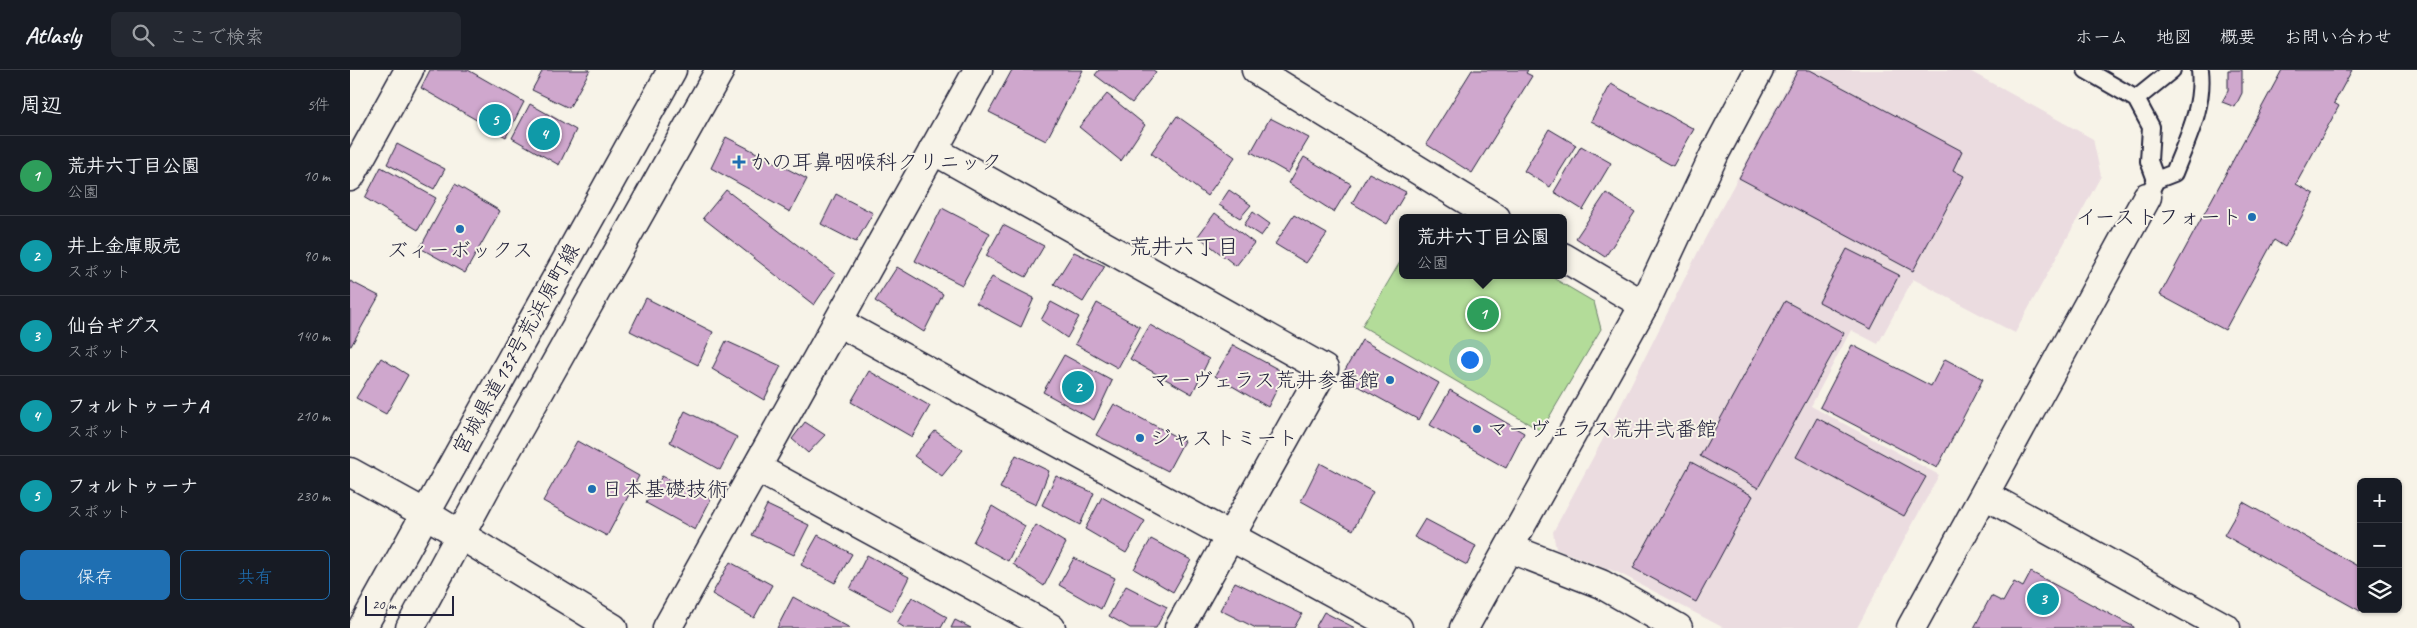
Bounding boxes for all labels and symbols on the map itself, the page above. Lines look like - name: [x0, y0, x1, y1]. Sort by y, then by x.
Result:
- pin: 5: [479, 101, 511, 139]
- pin: 4: [528, 115, 560, 153]
- place label: かの耳鼻咽喉科クリニック: [750, 149, 1002, 175]
- marker: かの耳鼻咽喉科クリニック: [732, 155, 746, 169]
- place label: イーストフォート: [2075, 204, 2242, 230]
- marker: イーストフォート: [2246, 211, 2258, 223]
- marker: ズィーボックス: [454, 223, 466, 235]
- district label: 荒井六丁目: [1129, 233, 1239, 261]
- place label: ズィーボックス: [387, 237, 533, 263]
- street label: 宮城県道137号荒浜原町線: [447, 238, 585, 460]
- pin: 1: [1467, 295, 1499, 333]
- your location: [1457, 347, 1483, 373]
- place label: マーヴェラス荒井参番館: [1150, 367, 1380, 393]
- pin: 2: [1062, 368, 1094, 406]
- marker: マーヴェラス荒井参番館: [1384, 374, 1396, 386]
- place label: マーヴェラス荒井弐番館: [1487, 416, 1717, 442]
- marker: マーヴェラス荒井弐番館: [1471, 423, 1483, 435]
- place label: ジャストミート: [1150, 425, 1298, 451]
- marker: ジャストミート: [1134, 432, 1146, 444]
- place label: 日本基礎技術: [602, 476, 728, 502]
- marker: 日本基礎技術: [586, 483, 598, 495]
- pin: 3: [2027, 580, 2059, 618]
- scale bar: [365, 593, 454, 616]

